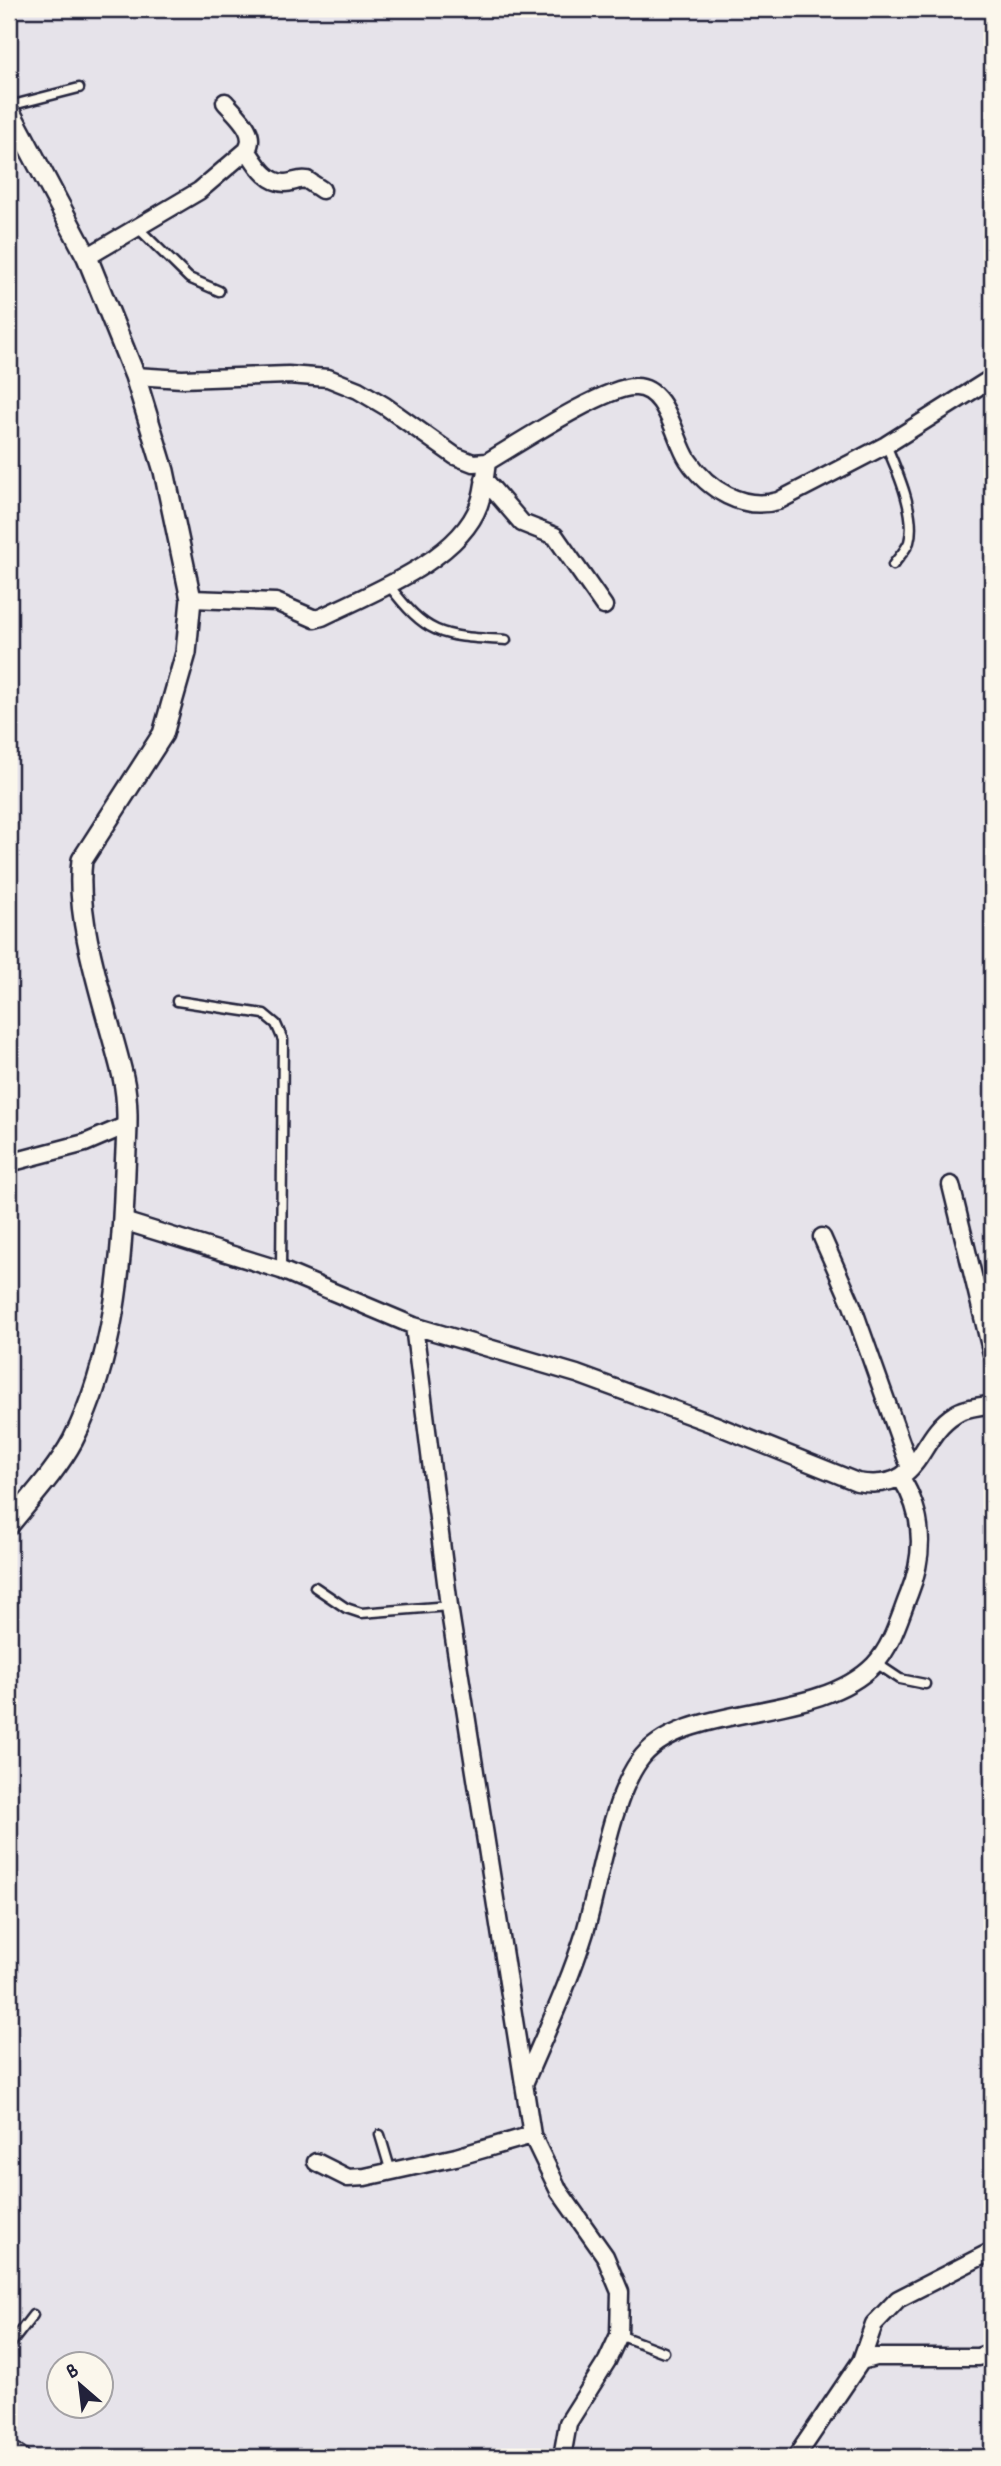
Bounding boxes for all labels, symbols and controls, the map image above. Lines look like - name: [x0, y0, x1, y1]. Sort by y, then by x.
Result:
- north arrow: [46, 2350, 116, 2420]
- text: B: [62, 2356, 83, 2384]

